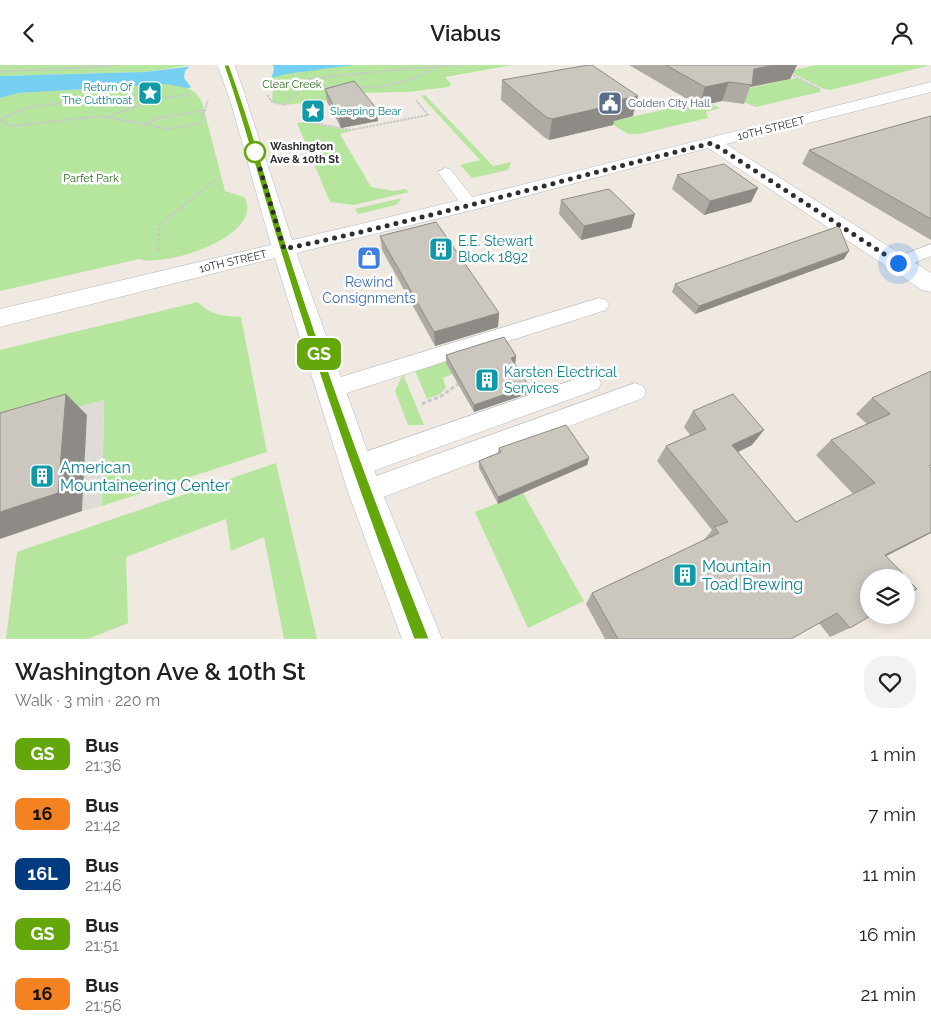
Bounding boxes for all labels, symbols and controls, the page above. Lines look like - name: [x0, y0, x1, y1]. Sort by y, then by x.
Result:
- icon: back: [15, 19, 43, 47]
- icon: person: [888, 19, 916, 47]
- text: Viabus: [430, 20, 501, 46]
- park label: Clear Creek: [262, 78, 322, 91]
- place icon: Return Of The Cutthroat: [137, 80, 163, 106]
- place label: Return Of The Cutthroat: [62, 81, 132, 107]
- public building icon: Golden City Hall: [597, 90, 623, 116]
- place label: Golden City Hall: [628, 97, 710, 110]
- place icon: Sleeping Bear: [300, 98, 326, 124]
- place label: Sleeping Bear: [330, 105, 402, 118]
- street label: 10TH STREET: [736, 114, 806, 143]
- place label: Washington Ave & 10th St: [270, 140, 340, 166]
- marker: Washington Ave & 10th St: [244, 141, 266, 163]
- park label: Parfet Park: [63, 172, 119, 185]
- place label: E.E. Stewart Block 1892: [458, 233, 534, 265]
- building icon: E.E. Stewart Block 1892: [428, 236, 454, 262]
- shop icon: Rewind Consignments: [356, 245, 382, 271]
- street label: 10TH STREET: [198, 247, 268, 276]
- your location: [886, 251, 911, 276]
- place label: Rewind Consignments: [322, 274, 416, 306]
- line badge: GS: [296, 338, 342, 370]
- text: GS: [307, 343, 331, 364]
- place label: Karsten Electrical Services: [504, 364, 617, 396]
- building icon: Karsten Electrical Services: [474, 367, 500, 393]
- place label: American Mountaineering Center: [60, 458, 230, 495]
- building icon: American Mountaineering Center: [29, 463, 55, 489]
- place label: Mountain Toad Brewing: [702, 557, 803, 594]
- building icon: Mountain Toad Brewing: [672, 562, 698, 588]
- map controls: [860, 569, 915, 624]
- button: layers: [860, 569, 915, 624]
- button: heart: [864, 656, 916, 708]
- text: Washington Ave & 10th St: [15, 657, 306, 686]
- text: Walk · 3 min · 220 m: [15, 691, 160, 710]
- text: Bus: [85, 734, 119, 756]
- text: GS: [30, 743, 55, 764]
- text: 1 min: [870, 743, 916, 765]
- text: 21:36: [85, 756, 121, 775]
- text: Bus: [85, 794, 119, 816]
- text: 16: [33, 803, 52, 824]
- text: 7 min: [868, 803, 916, 825]
- text: 21:42: [85, 816, 120, 835]
- text: Bus: [85, 854, 119, 876]
- text: 16L: [27, 863, 58, 884]
- text: 11 min: [862, 863, 916, 885]
- text: 21:46: [85, 876, 122, 895]
- text: Bus: [85, 914, 119, 936]
- text: GS: [30, 923, 55, 944]
- text: 16 min: [859, 923, 916, 945]
- text: 21:51: [85, 936, 119, 955]
- text: Bus: [85, 974, 119, 996]
- text: 16: [33, 983, 52, 1004]
- text: 21 min: [860, 983, 916, 1005]
- text: 21:56: [85, 996, 122, 1015]

